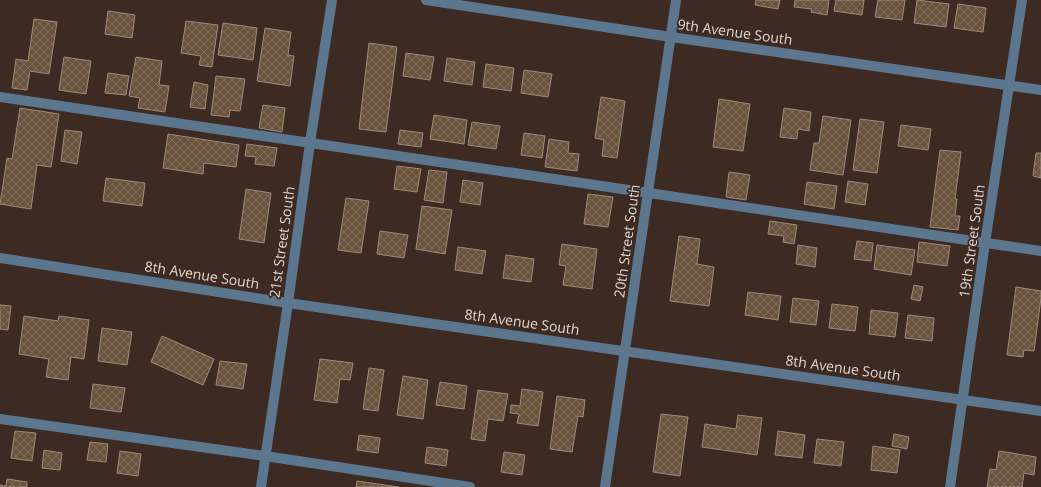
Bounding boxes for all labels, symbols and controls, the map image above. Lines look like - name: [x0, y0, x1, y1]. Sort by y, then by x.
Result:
- street label: 9th Avenue South: [676, 14, 794, 49]
- street label: 20th Street South: [609, 183, 644, 299]
- street label: 19th Street South: [954, 183, 989, 299]
- street label: 21st Street South: [264, 185, 299, 299]
- street label: 8th Avenue South: [143, 256, 261, 293]
- street label: 8th Avenue South: [463, 304, 581, 339]
- street label: 8th Avenue South: [784, 350, 902, 385]

